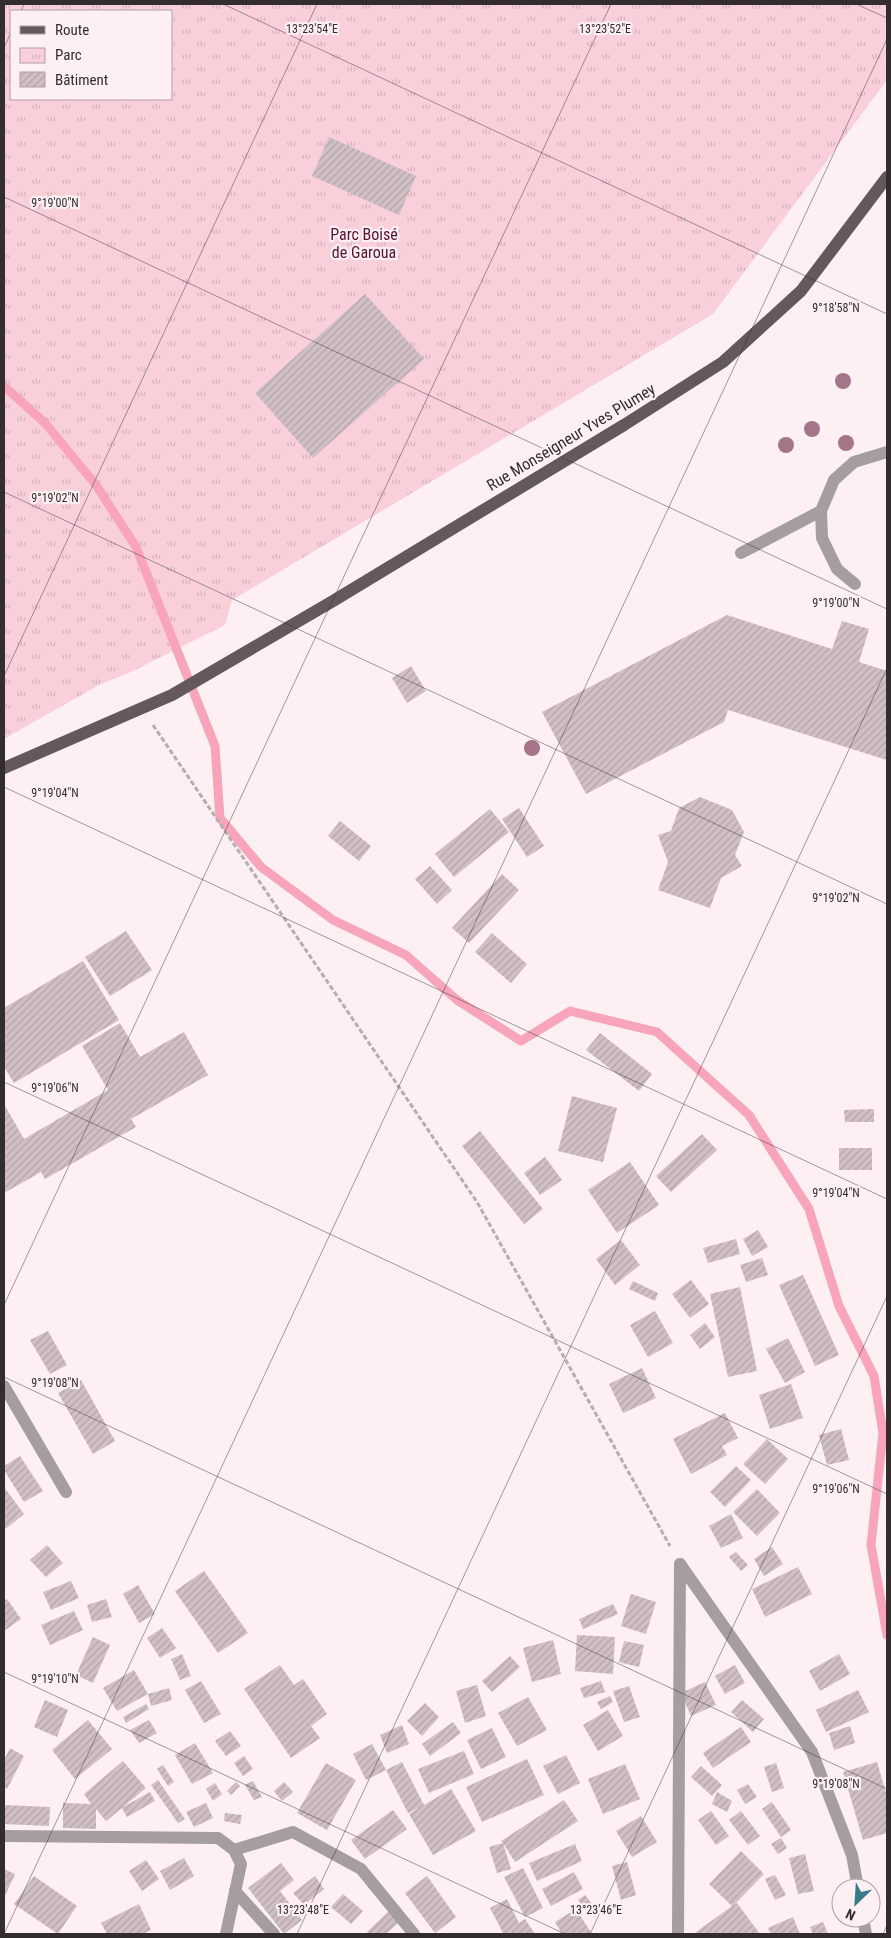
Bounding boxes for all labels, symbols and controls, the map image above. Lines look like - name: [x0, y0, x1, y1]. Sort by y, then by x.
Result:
- legend: [10, 10, 172, 100]
- text: Route: [55, 21, 89, 39]
- text: 13°23'54"E: [286, 22, 338, 36]
- text: 13°23'52"E: [579, 22, 631, 36]
- text: Parc: [55, 46, 82, 64]
- text: Bâtiment: [55, 71, 108, 89]
- text: 9°19'00"N: [31, 196, 79, 210]
- park label: Parc Boisé de Garoua: [330, 225, 398, 262]
- text: 9°18'58"N: [812, 301, 860, 315]
- street label: Rue Monseigneur Yves Plumey: [483, 379, 659, 495]
- text: 9°19'02"N: [31, 491, 79, 505]
- text: 9°19'00"N: [812, 596, 860, 610]
- text: 9°19'04"N: [31, 786, 79, 800]
- text: 9°19'02"N: [812, 891, 860, 905]
- text: 9°19'06"N: [31, 1081, 79, 1095]
- text: 9°19'04"N: [812, 1186, 860, 1200]
- text: 9°19'08"N: [31, 1376, 79, 1390]
- text: 9°19'06"N: [812, 1482, 860, 1496]
- text: 9°19'10"N: [31, 1672, 79, 1686]
- text: 9°19'08"N: [812, 1777, 860, 1791]
- north arrow: [831, 1878, 881, 1928]
- text: 13°23'48"E: [277, 1903, 329, 1917]
- text: 13°23'46"E: [570, 1903, 622, 1917]
- text: N: [843, 1906, 858, 1924]

